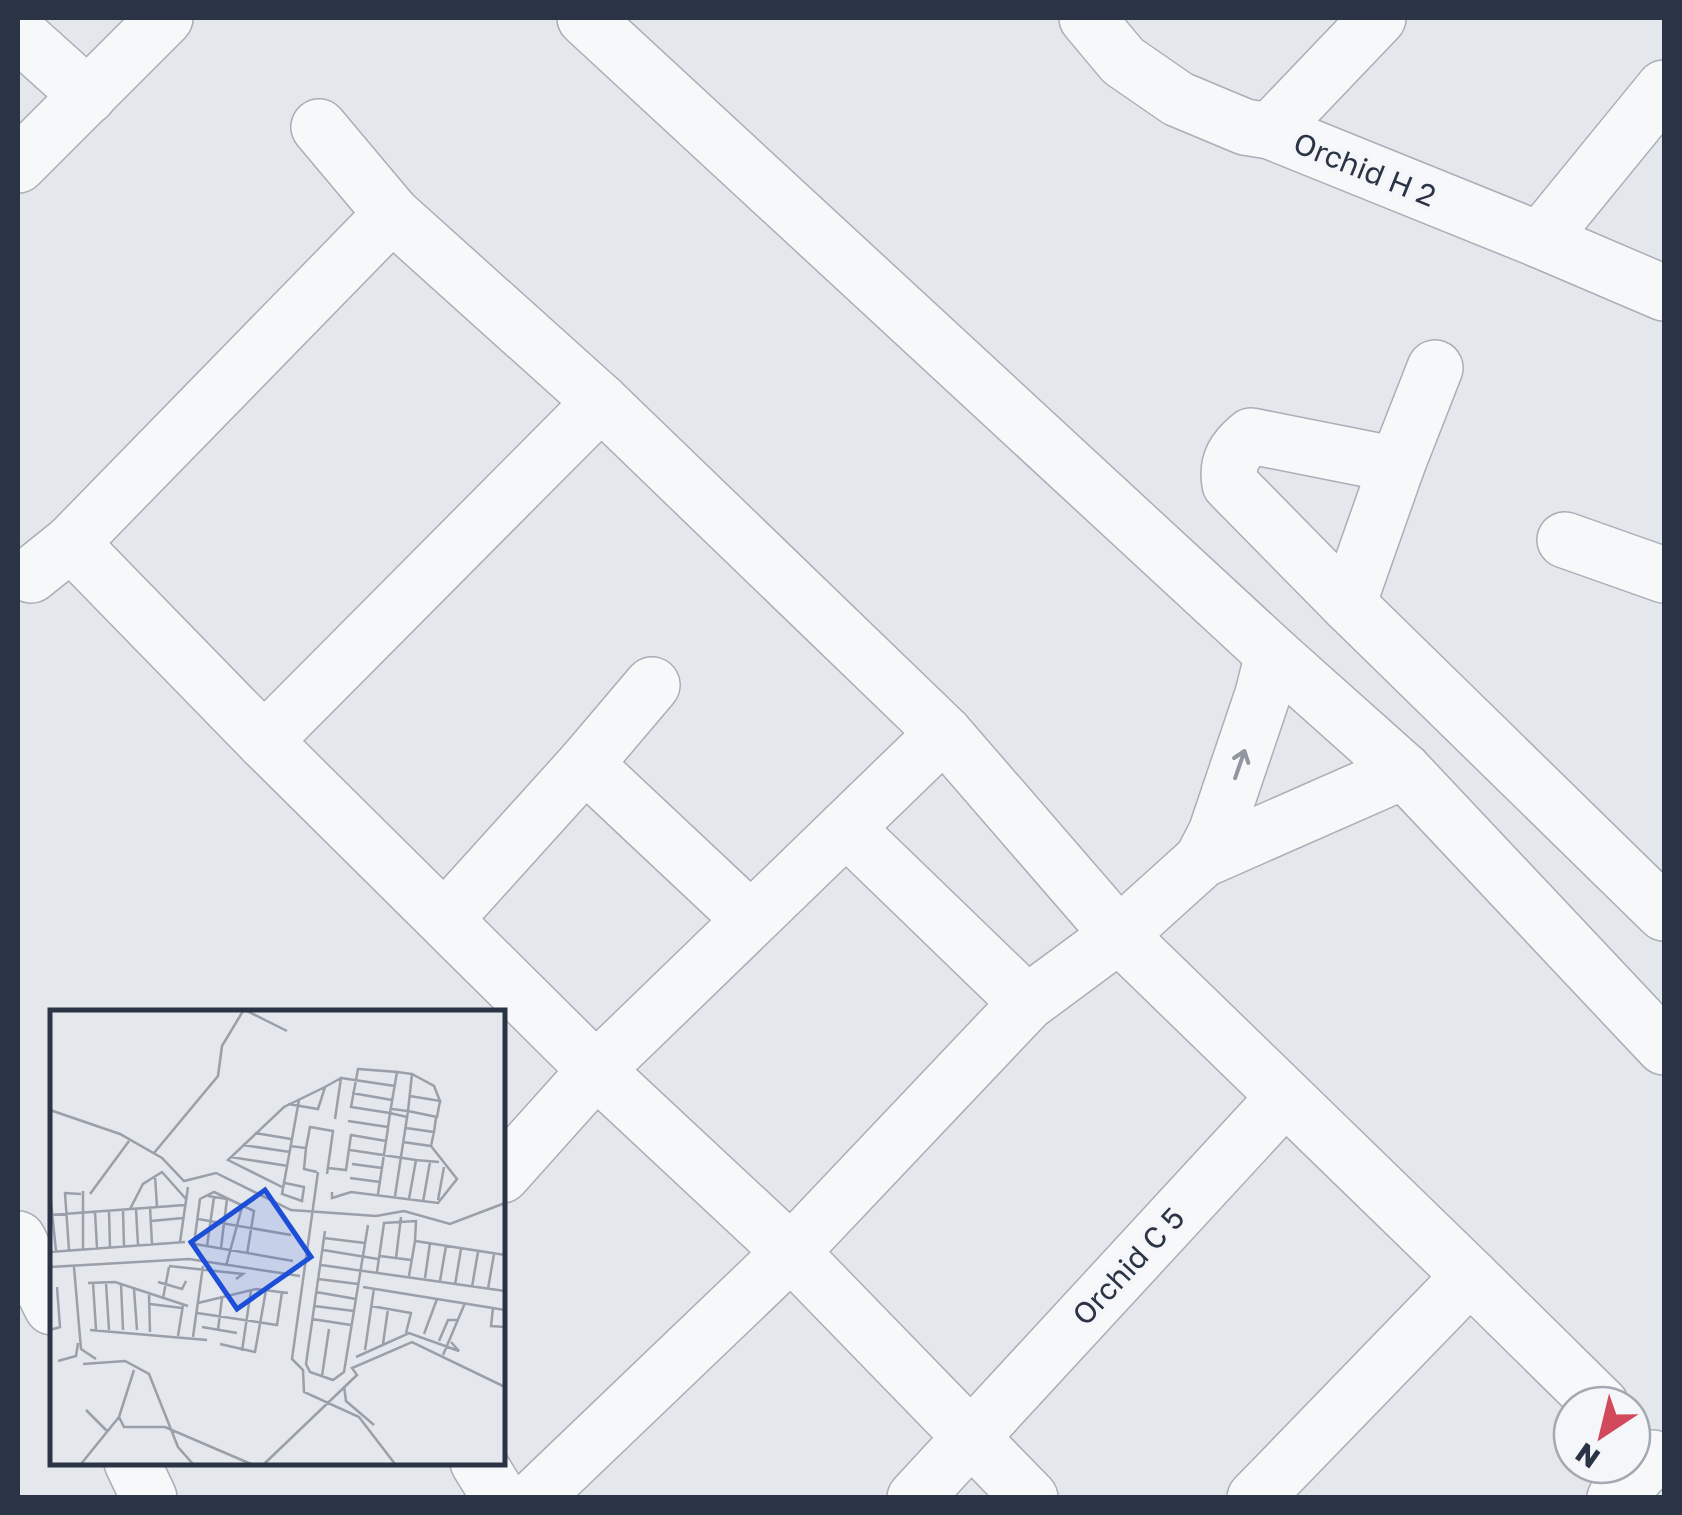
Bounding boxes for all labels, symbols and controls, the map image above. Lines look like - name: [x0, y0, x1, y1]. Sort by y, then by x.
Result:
- street label: Orchid H 2: [1289, 124, 1441, 214]
- one-way arrow: [1232, 748, 1250, 780]
- inset map: [50, 1010, 505, 1465]
- street label: Orchid C 5: [1064, 1200, 1192, 1332]
- north arrow: [1552, 1385, 1652, 1485]
- text: N: [1569, 1436, 1606, 1476]

